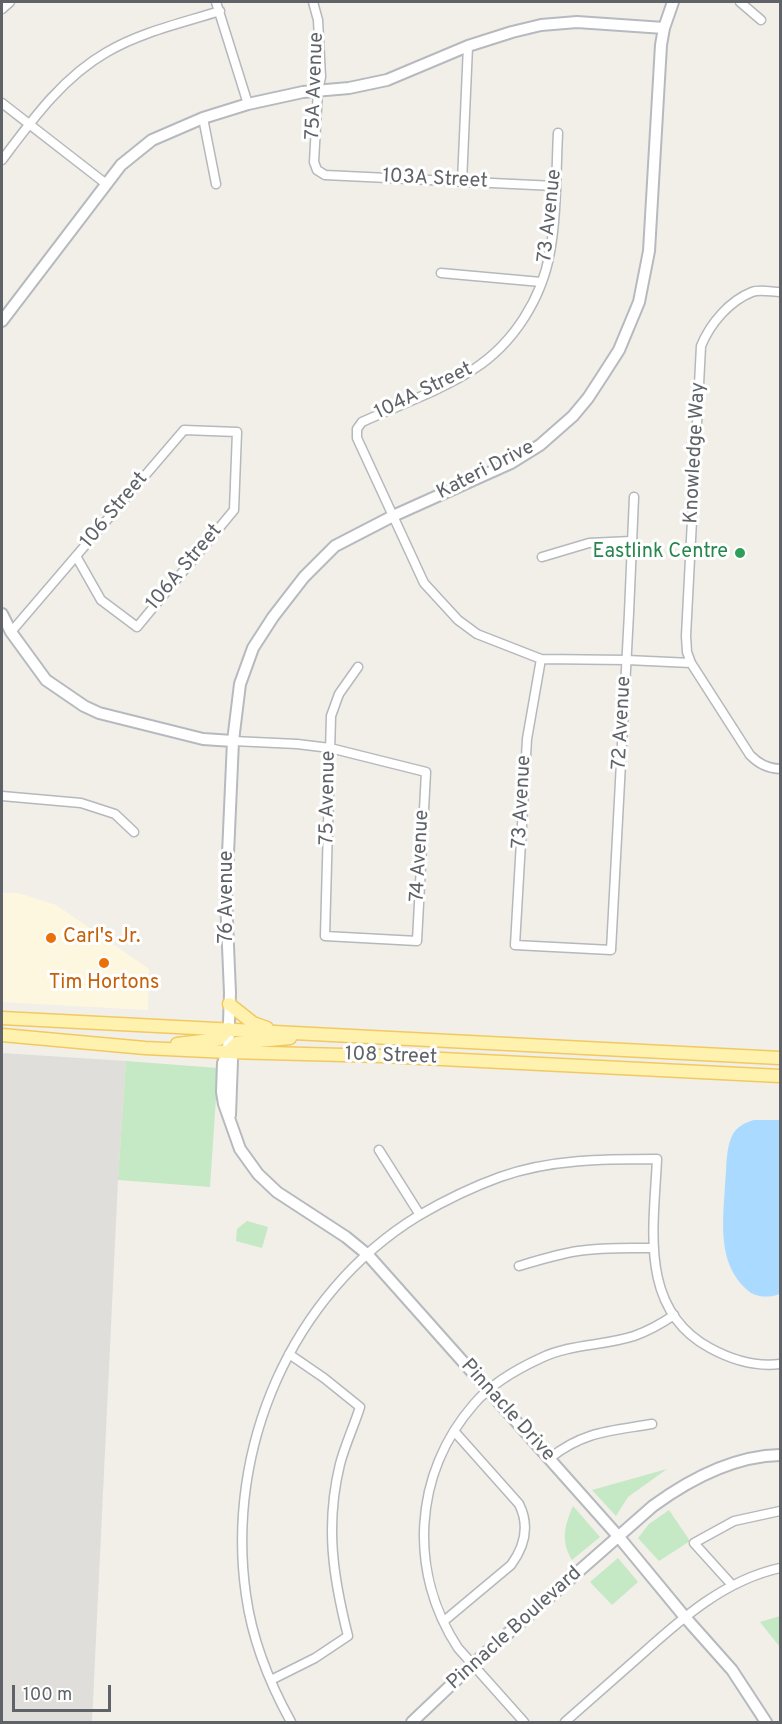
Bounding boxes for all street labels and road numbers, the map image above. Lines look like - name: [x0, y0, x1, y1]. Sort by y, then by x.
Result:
- street label: 75A Avenue: [302, 32, 330, 140]
- street label: 103A Street: [382, 165, 488, 195]
- street label: 73 Avenue: [534, 168, 568, 264]
- street label: 104A Street: [371, 358, 477, 426]
- street label: Knowledge Way: [680, 382, 712, 524]
- street label: Kateri Drive: [433, 436, 539, 506]
- street label: 106 Street: [76, 468, 154, 554]
- street label: 106A Street: [142, 520, 228, 616]
- street label: 72 Avenue: [609, 675, 637, 771]
- street label: 75 Avenue: [316, 751, 342, 845]
- street label: 73 Avenue: [509, 755, 537, 849]
- street label: 74 Avenue: [407, 809, 435, 903]
- street label: 76 Avenue: [216, 851, 240, 943]
- street label: 108 Street: [344, 1043, 438, 1071]
- street label: Pinnacle Drive: [455, 1355, 559, 1467]
- street label: Pinnacle Boulevard: [443, 1562, 587, 1696]

